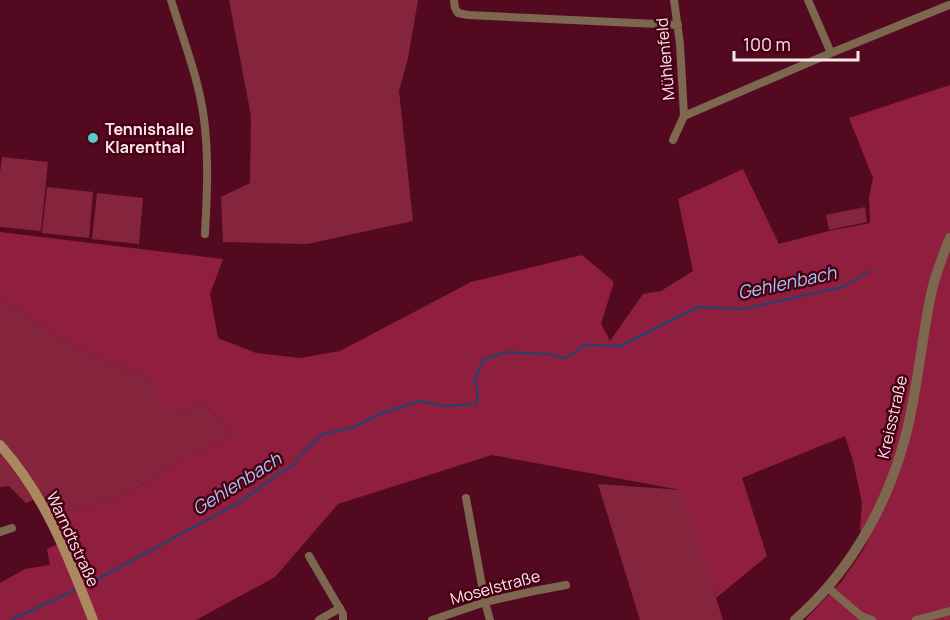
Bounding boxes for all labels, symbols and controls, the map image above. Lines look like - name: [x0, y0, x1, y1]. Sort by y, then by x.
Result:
- street label: Mühlenfeld: [650, 17, 680, 101]
- scale bar: [734, 24, 858, 62]
- text: 100 m: [743, 32, 791, 56]
- place label: Tennishalle Klarenthal: [105, 118, 194, 158]
- marker: Tennishalle Klarenthal: [86, 131, 100, 145]
- water label: Gehlenbach: [735, 260, 840, 304]
- street label: Kreisstraße: [872, 373, 912, 461]
- water label: Gehlenbach: [188, 446, 286, 520]
- street label: Warndtstraße: [41, 488, 105, 590]
- street label: Moselstraße: [448, 564, 542, 610]

